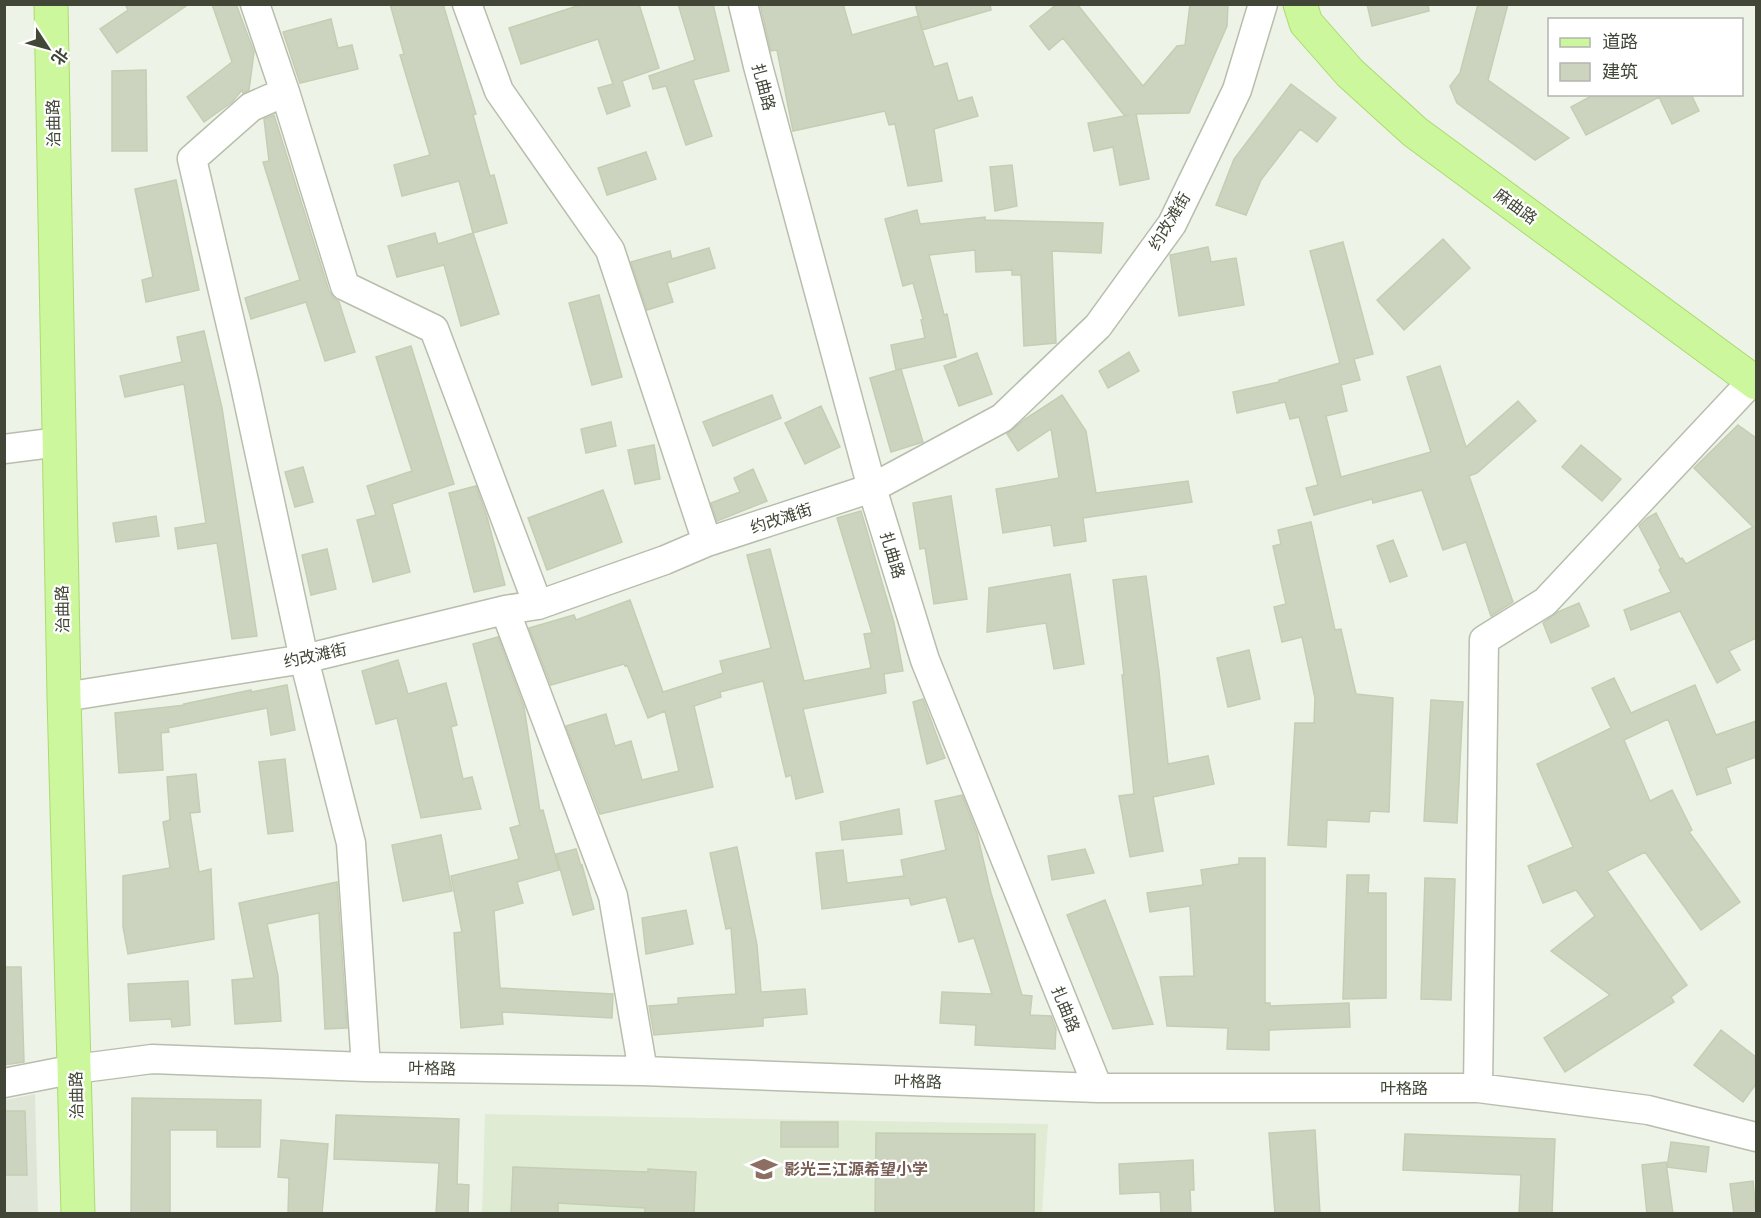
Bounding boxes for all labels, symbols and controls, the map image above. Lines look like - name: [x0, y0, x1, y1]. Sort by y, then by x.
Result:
- north arrow: [18, 18, 78, 78]
- legend: [1548, 18, 1743, 96]
- text: 道路: [1602, 31, 1638, 52]
- text: 北: [47, 44, 73, 69]
- street label: 扎曲路: [748, 61, 780, 113]
- text: 建筑: [1602, 61, 1638, 82]
- street label: 治曲路: [43, 99, 63, 147]
- street label: 麻曲路: [1491, 184, 1541, 228]
- street label: 约改滩街: [1144, 188, 1194, 254]
- street label: 约改滩街: [747, 499, 815, 537]
- street label: 扎曲路: [876, 529, 910, 581]
- street label: 治曲路: [52, 585, 72, 633]
- street label: 约改滩街: [282, 639, 348, 671]
- street label: 扎曲路: [1048, 983, 1084, 1035]
- street label: 叶格路: [408, 1058, 456, 1078]
- street label: 叶格路: [894, 1070, 942, 1092]
- street label: 治曲路: [66, 1071, 86, 1119]
- street label: 叶格路: [1380, 1078, 1428, 1098]
- school or university icon: 影光三江源希望小学: [749, 1154, 779, 1184]
- place label: 影光三江源希望小学: [784, 1159, 928, 1179]

